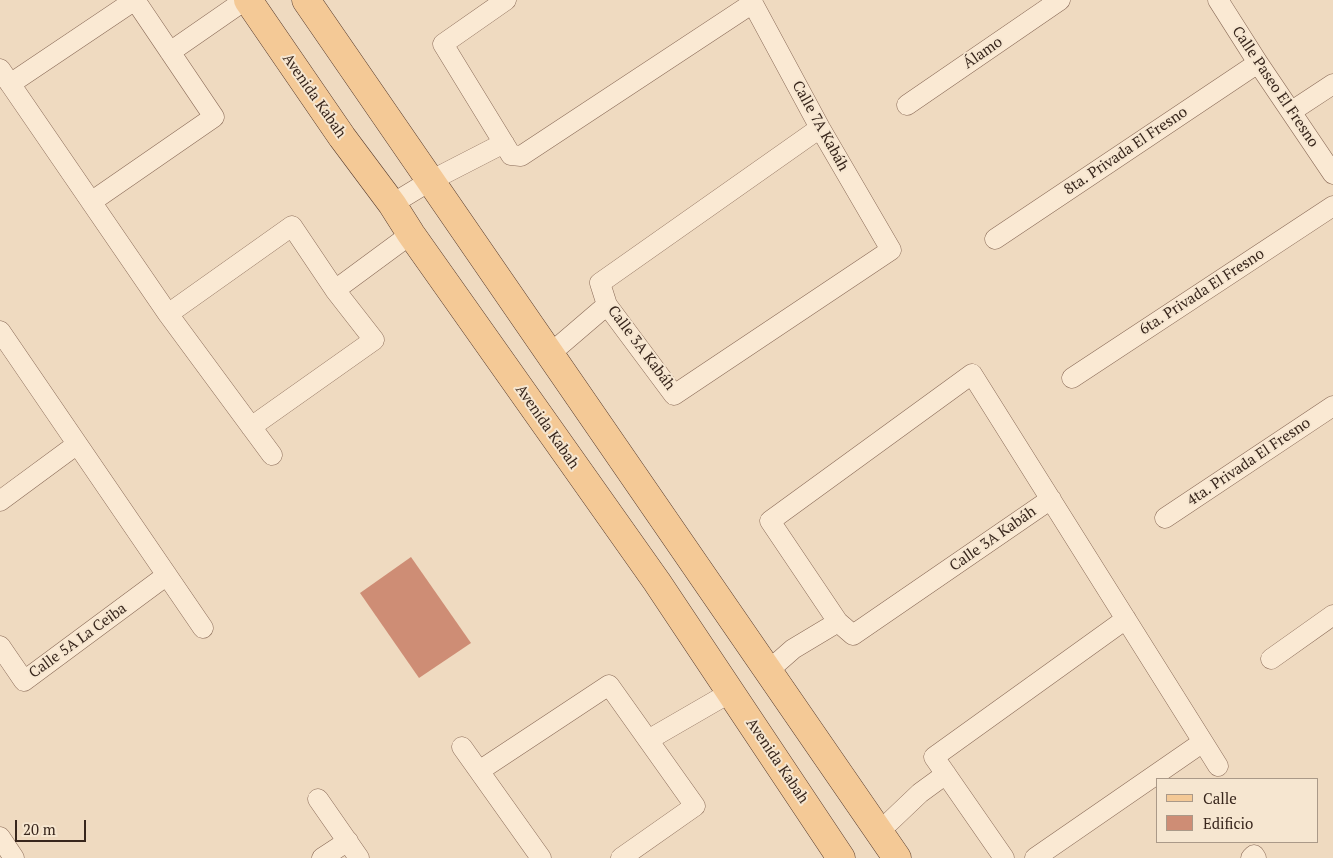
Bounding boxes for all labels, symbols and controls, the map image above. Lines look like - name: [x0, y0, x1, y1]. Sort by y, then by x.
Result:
- street label: Calle Paseo El Fresno: [1228, 23, 1322, 151]
- street label: Álamo: [960, 33, 1006, 73]
- street label: Avenida Kabah: [278, 50, 350, 142]
- street label: Calle 7A Kabáh: [788, 78, 852, 174]
- street label: 8ta. Privada El Fresno: [1061, 103, 1191, 199]
- street label: 6ta. Privada El Fresno: [1136, 245, 1268, 339]
- street label: Calle 3A Kabáh: [603, 302, 679, 394]
- street label: Avenida Kabah: [511, 381, 583, 473]
- street label: 4ta. Privada El Fresno: [1184, 414, 1314, 510]
- street label: Calle 3A Kabáh: [946, 503, 1040, 575]
- street label: Calle 5A La Ceiba: [26, 600, 130, 682]
- street label: Avenida Kabah: [742, 715, 812, 807]
- legend: [1156, 778, 1318, 843]
- text: Calle: [1203, 788, 1237, 808]
- scale bar: [18, 810, 89, 842]
- text: Edificio: [1203, 813, 1253, 833]
- text: 20 m: [23, 819, 56, 839]

